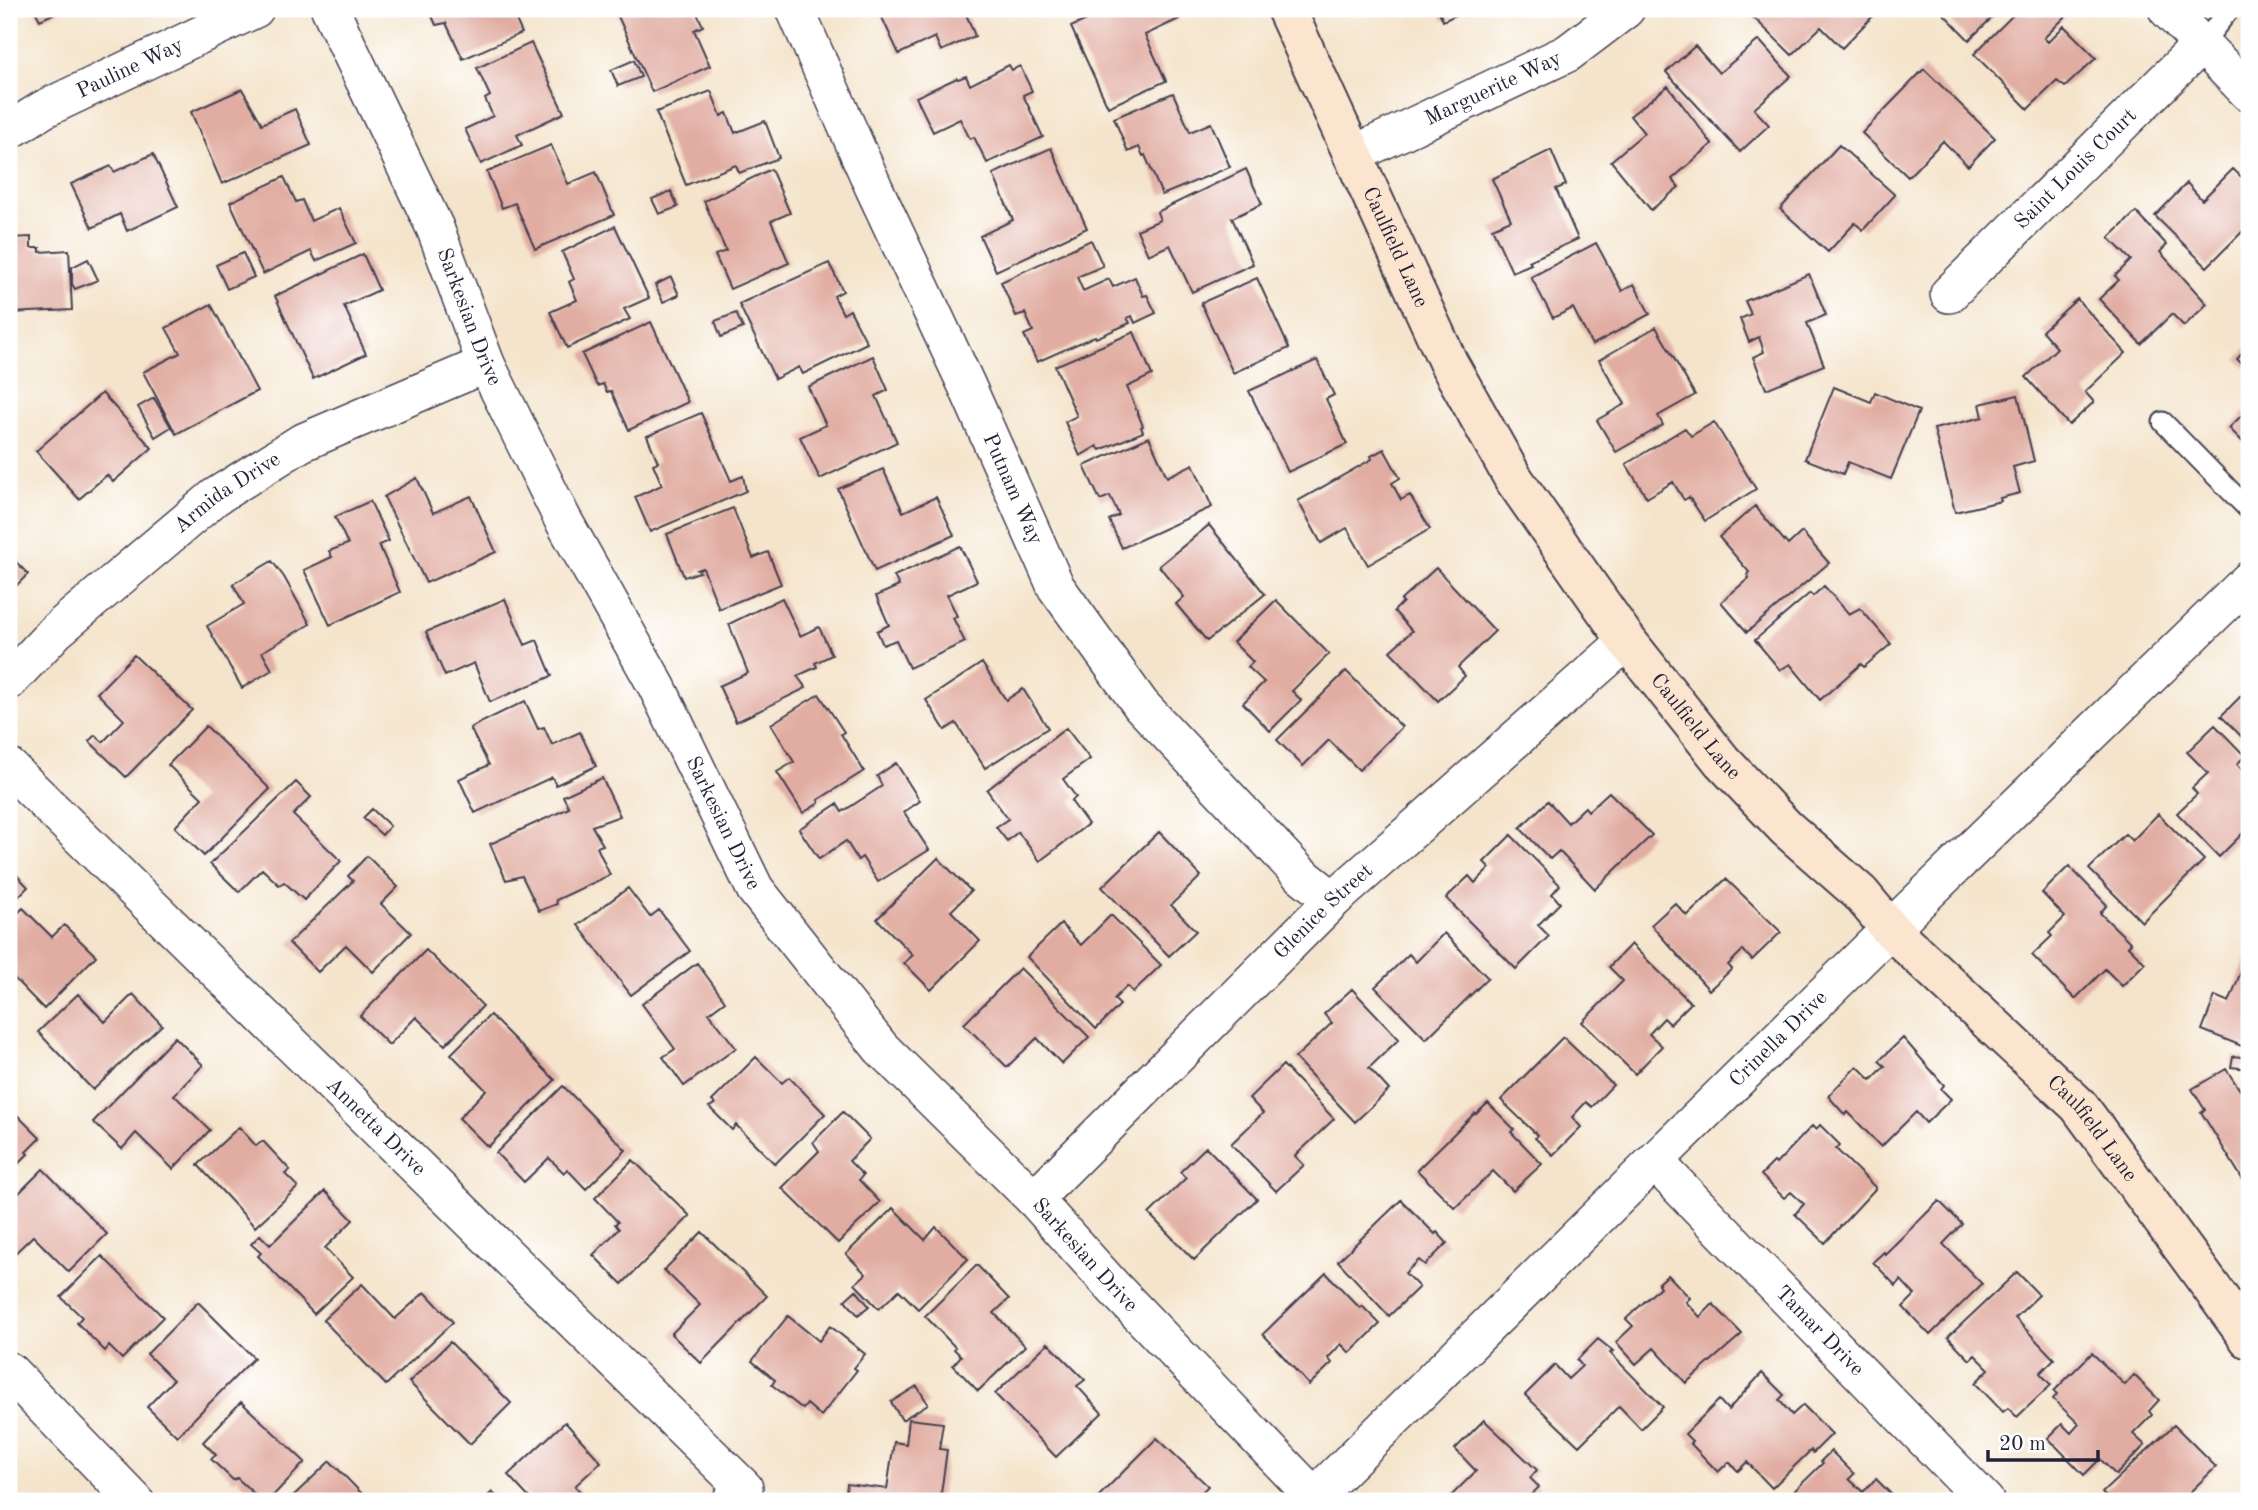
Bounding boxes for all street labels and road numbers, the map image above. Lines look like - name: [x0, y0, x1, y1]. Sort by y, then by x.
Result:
- street label: Pauline Way: [73, 34, 186, 102]
- street label: Marguerite Way: [1422, 47, 1564, 129]
- street label: Saint Louis Court: [2011, 105, 2141, 233]
- street label: Caulfield Lane: [1359, 184, 1432, 311]
- street label: Sarkesian Drive: [433, 245, 505, 389]
- street label: Putnam Way: [979, 430, 1046, 548]
- street label: Armida Drive: [170, 448, 284, 537]
- street label: Caulfield Lane: [1646, 669, 1745, 784]
- street label: Sarkesian Drive: [682, 753, 764, 893]
- street label: Glenice Street: [1270, 860, 1377, 963]
- street label: Crinella Drive: [1726, 987, 1831, 1091]
- street label: Caulfield Lane: [2043, 1071, 2141, 1186]
- street label: Annetta Drive: [322, 1074, 430, 1180]
- street label: Sarkesian Drive: [1028, 1194, 1142, 1316]
- street label: Tamar Drive: [1772, 1282, 1868, 1380]

